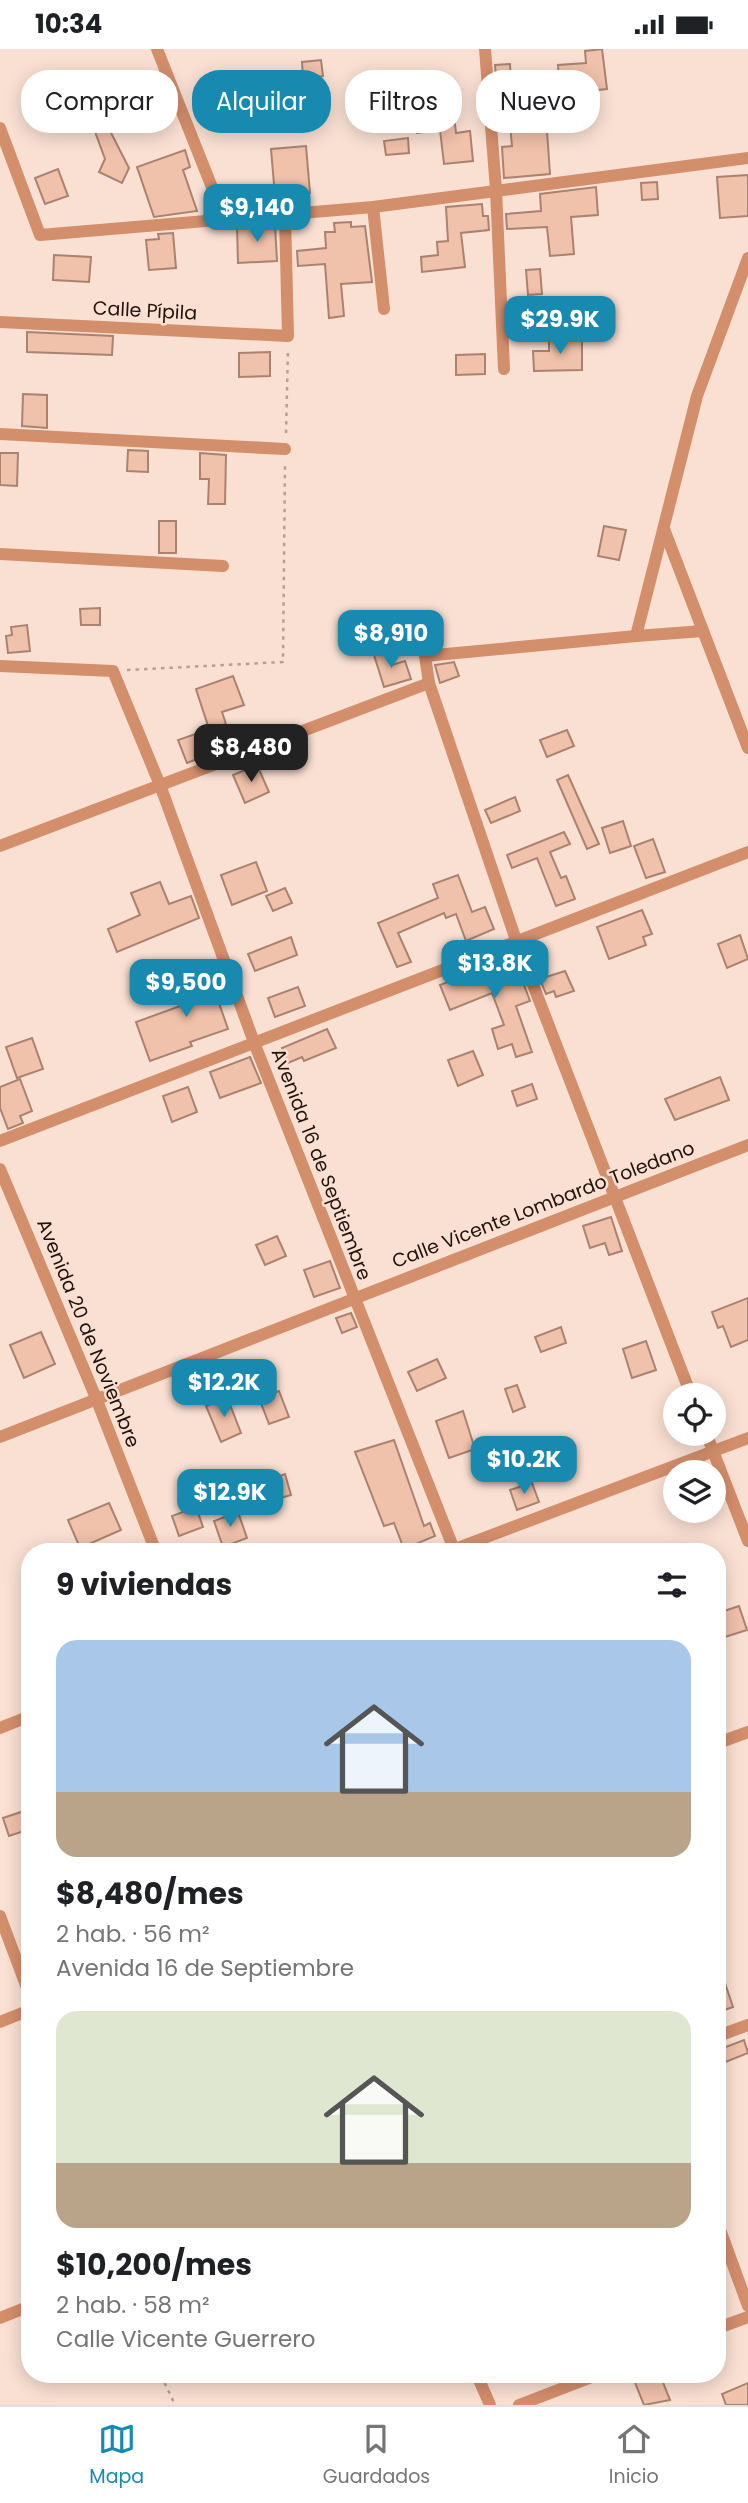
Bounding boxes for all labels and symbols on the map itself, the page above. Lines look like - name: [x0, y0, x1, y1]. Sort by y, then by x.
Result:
- pin: $9,140: [200, 185, 314, 244]
- street label: Calle Pípila: [92, 294, 198, 327]
- pin: $29.9K: [503, 296, 617, 356]
- pin: $8,910: [334, 611, 448, 670]
- pin: $8,480: [194, 725, 308, 784]
- pin: $13.8K: [438, 941, 552, 1000]
- pin: $9,500: [129, 960, 243, 1019]
- street label: Avenida 16 de Septiembre: [265, 1044, 378, 1284]
- street label: Calle Vicente Lombardo Toledano: [388, 1134, 698, 1275]
- street label: Avenida 20 de Noviembre: [30, 1215, 147, 1452]
- pin: $12.2K: [167, 1359, 281, 1419]
- pin: $10.2K: [467, 1437, 581, 1496]
- pin: $12.9K: [173, 1469, 287, 1529]

